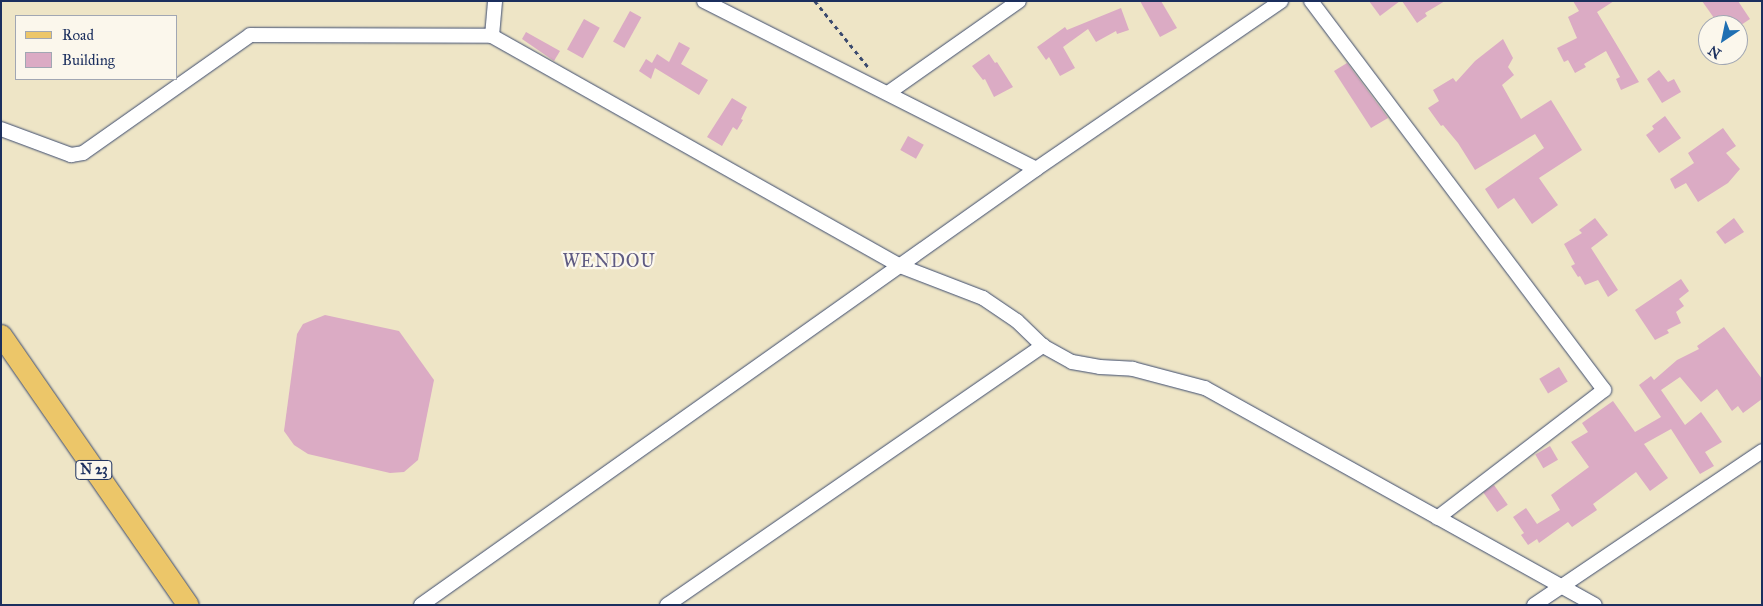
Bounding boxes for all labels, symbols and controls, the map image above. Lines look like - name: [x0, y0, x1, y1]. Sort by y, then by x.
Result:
- legend: [15, 15, 178, 80]
- north arrow: [1698, 15, 1748, 65]
- text: Road: [62, 26, 94, 44]
- text: N: [1705, 42, 1725, 62]
- text: Building: [62, 51, 115, 69]
- district label: WENDOU: [562, 250, 656, 272]
- road number: N 23: [75, 458, 113, 482]

